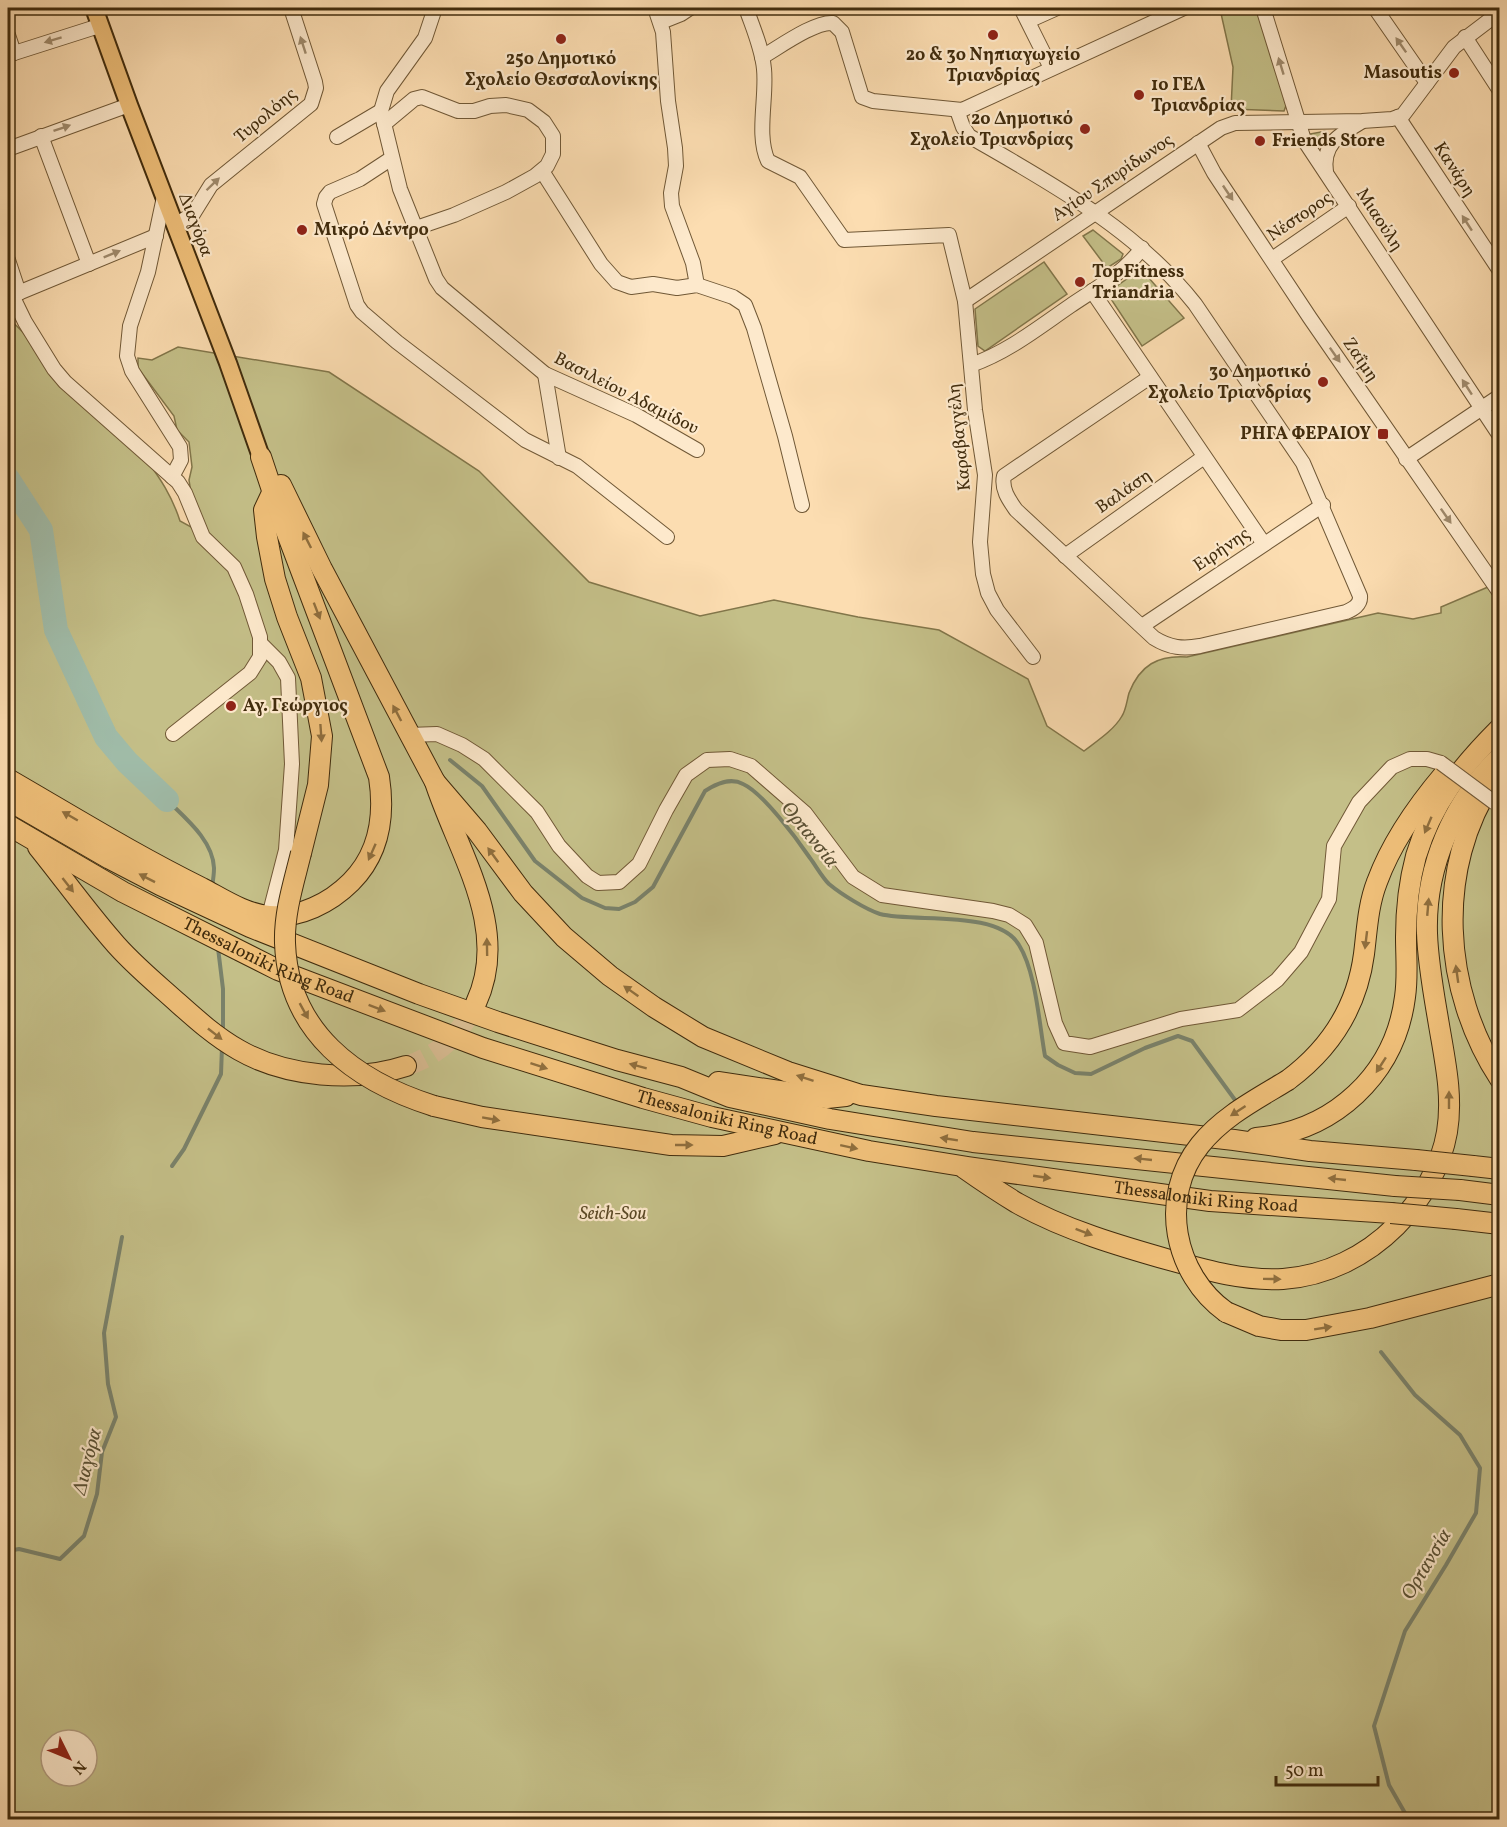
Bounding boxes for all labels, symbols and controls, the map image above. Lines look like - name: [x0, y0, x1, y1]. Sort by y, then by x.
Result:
- marker: 2ο & 3ο Νηπιαγωγείο Τριανδρίας: [986, 28, 1000, 42]
- marker: 25ο Δημοτικό Σχολείο Θεσσαλονίκης: [554, 32, 568, 46]
- one-way arrow: [44, 36, 62, 45]
- one-way arrow: [298, 36, 307, 54]
- one-way arrow: [1396, 37, 1407, 53]
- place label: 2ο & 3ο Νηπιαγωγείο Τριανδρίας: [906, 43, 1080, 89]
- place label: 25ο Δημοτικό Σχολείο Θεσσαλονίκης: [465, 47, 657, 93]
- one-way arrow: [1276, 57, 1285, 75]
- place label: Masoutis: [1364, 61, 1442, 86]
- marker: Masoutis: [1447, 66, 1461, 80]
- place label: 1o ΓΕΛ Τριανδρίας: [1151, 73, 1245, 119]
- street label: Τυρολόης: [229, 82, 303, 150]
- marker: 1o ΓΕΛ Τριανδρίας: [1132, 88, 1146, 102]
- place label: 2ο Δημοτικό Σχολείο Τριανδρίας: [910, 107, 1073, 153]
- marker: 2ο Δημοτικό Σχολείο Τριανδρίας: [1078, 122, 1092, 136]
- one-way arrow: [53, 123, 71, 133]
- street label: Αγίου Σπυρίδωνος: [1047, 128, 1179, 228]
- place label: Friends Store: [1272, 129, 1385, 154]
- marker: Friends Store: [1253, 134, 1267, 148]
- street label: Κανάρη: [1427, 138, 1481, 202]
- one-way arrow: [206, 177, 221, 191]
- one-way arrow: [1222, 184, 1234, 200]
- street label: Μιαούλη: [1349, 184, 1409, 256]
- street label: Νέστορος: [1262, 186, 1338, 248]
- street label: Διαγόρα: [171, 189, 219, 261]
- one-way arrow: [1462, 214, 1473, 231]
- place label: Μικρό Δέντρο: [314, 218, 429, 243]
- marker: Μικρό Δέντρο: [295, 223, 309, 237]
- one-way arrow: [103, 249, 121, 258]
- place label: TopFitness Triandria: [1092, 260, 1184, 306]
- marker: TopFitness Triandria: [1073, 275, 1087, 289]
- street label: Ζαΐμη: [1336, 333, 1384, 387]
- street label: Βασιλείου Αδαμίδου: [549, 347, 703, 441]
- one-way arrow: [1329, 347, 1341, 363]
- place label: 3ο Δημοτικό Σχολείο Τριανδρίας: [1148, 360, 1311, 406]
- marker: 3ο Δημοτικό Σχολείο Τριανδρίας: [1316, 375, 1330, 389]
- one-way arrow: [1462, 379, 1473, 395]
- street label: Καραβαγγέλη: [942, 382, 978, 492]
- place label: ΡΗΓΑ ΦΕΡΑΙΟΥ: [1240, 422, 1372, 447]
- marker: ΡΗΓΑ ΦΕΡΑΙΟΥ: [1376, 427, 1390, 441]
- street label: Βαλάση: [1091, 464, 1157, 520]
- one-way arrow: [1440, 508, 1452, 524]
- street label: Ειρήνης: [1189, 522, 1255, 578]
- one-way arrow: [302, 531, 312, 548]
- one-way arrow: [312, 602, 322, 620]
- place label: Αγ. Γεώργιος: [243, 694, 348, 719]
- marker: Αγ. Γεώργιος: [224, 699, 238, 713]
- one-way arrow: [392, 704, 402, 721]
- one-way arrow: [317, 724, 326, 743]
- water label: Ορτανσία: [774, 796, 845, 875]
- one-way arrow: [62, 811, 78, 822]
- one-way arrow: [1423, 816, 1432, 834]
- one-way arrow: [367, 844, 377, 862]
- one-way arrow: [487, 847, 499, 863]
- one-way arrow: [138, 874, 156, 884]
- one-way arrow: [62, 878, 74, 893]
- one-way arrow: [1423, 897, 1433, 916]
- street label: Thessaloniki Ring Road: [178, 911, 357, 1010]
- one-way arrow: [1361, 930, 1370, 949]
- one-way arrow: [482, 937, 492, 956]
- one-way arrow: [1452, 965, 1461, 984]
- one-way arrow: [623, 985, 639, 997]
- one-way arrow: [299, 1003, 309, 1020]
- one-way arrow: [368, 1003, 386, 1013]
- one-way arrow: [208, 1028, 223, 1040]
- one-way arrow: [1375, 1057, 1386, 1073]
- one-way arrow: [629, 1060, 647, 1070]
- one-way arrow: [530, 1062, 548, 1071]
- one-way arrow: [796, 1072, 814, 1082]
- street label: Thessaloniki Ring Road: [633, 1084, 820, 1152]
- one-way arrow: [1444, 1091, 1454, 1110]
- one-way arrow: [1230, 1105, 1247, 1116]
- one-way arrow: [482, 1115, 501, 1124]
- one-way arrow: [940, 1134, 959, 1143]
- one-way arrow: [675, 1140, 694, 1150]
- one-way arrow: [840, 1143, 859, 1152]
- one-way arrow: [1134, 1154, 1153, 1164]
- one-way arrow: [1033, 1172, 1052, 1181]
- street label: Thessaloniki Ring Road: [1112, 1175, 1299, 1219]
- one-way arrow: [1328, 1175, 1347, 1184]
- park label: Seich-Sou: [580, 1202, 646, 1227]
- one-way arrow: [1075, 1228, 1093, 1237]
- one-way arrow: [1263, 1274, 1282, 1283]
- one-way arrow: [1314, 1323, 1333, 1332]
- water label: Διαγόρα: [66, 1425, 110, 1499]
- water label: Ορτανσία: [1395, 1524, 1460, 1606]
- north arrow: [39, 1728, 99, 1788]
- scale bar: [1276, 1749, 1378, 1787]
- text: N: [66, 1755, 91, 1779]
- text: 50 m: [1285, 1759, 1324, 1784]

